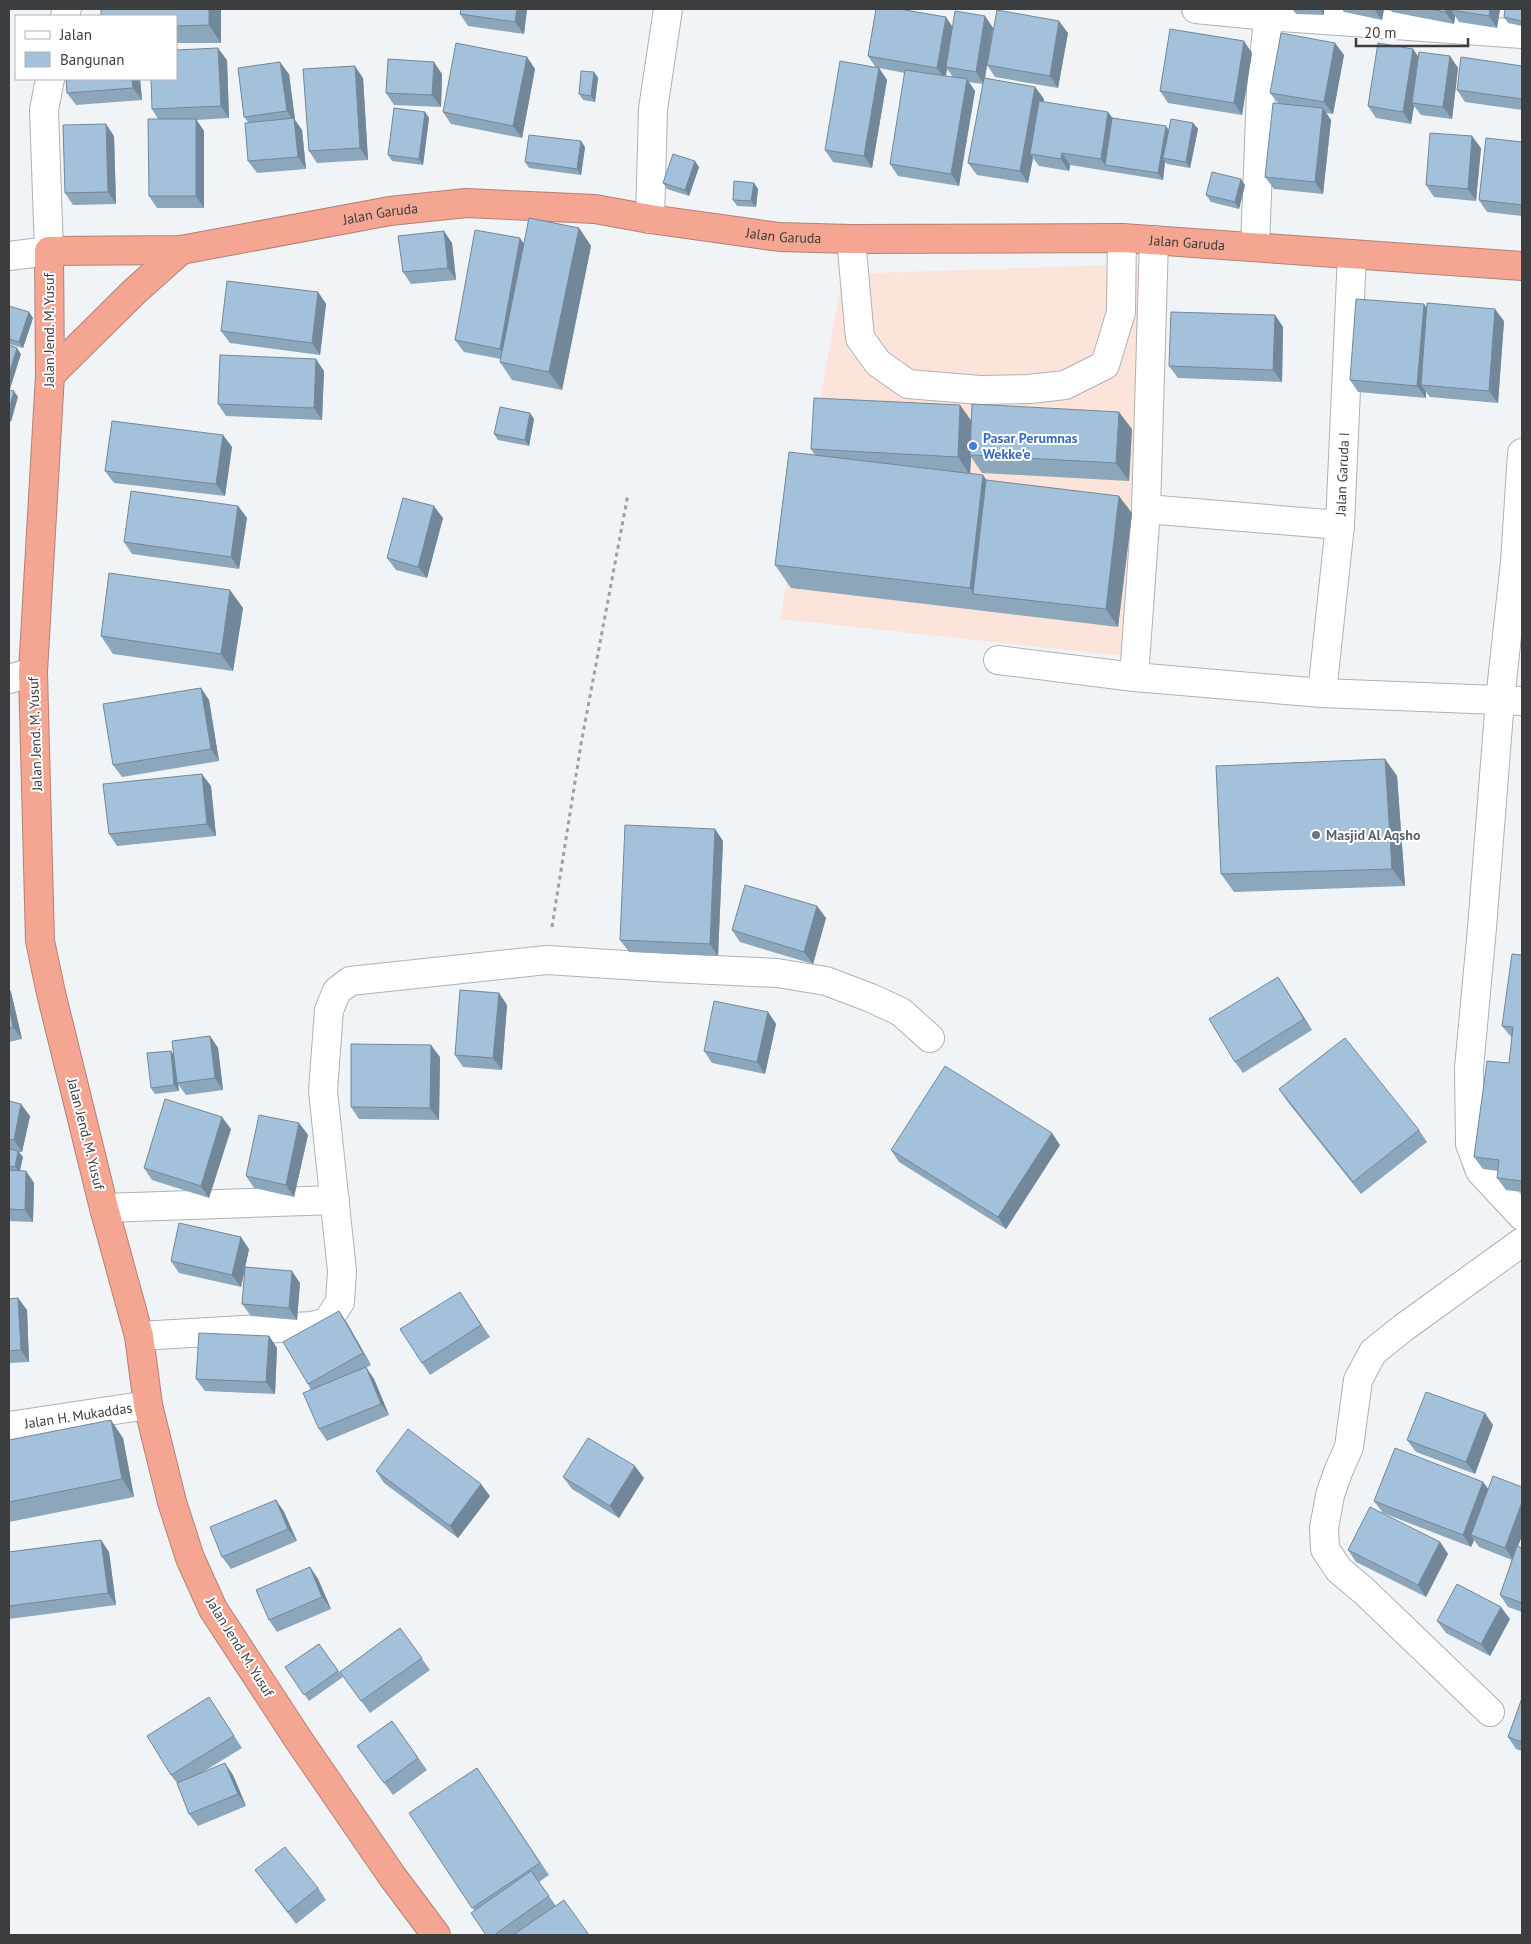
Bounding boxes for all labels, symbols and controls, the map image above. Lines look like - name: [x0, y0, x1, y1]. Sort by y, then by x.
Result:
- legend: [15, 15, 178, 80]
- scale bar: [1356, 15, 1468, 47]
- text: 20 m: [1364, 23, 1397, 42]
- text: Jalan: [59, 25, 92, 44]
- text: Bangunan: [60, 50, 124, 69]
- street label: Jalan Garuda: [340, 199, 419, 229]
- street label: Jalan Garuda: [744, 223, 822, 247]
- street label: Jalan Garuda: [1148, 231, 1226, 254]
- street label: Jalan Jend. M. Yusuf: [40, 272, 58, 388]
- place label: Pasar Perumnas Wekke'e: [983, 429, 1078, 463]
- street label: Jalan Garuda I: [1331, 432, 1353, 517]
- marker: Pasar Perumnas Wekke'e: [967, 440, 979, 452]
- street label: Jalan Jend. M. Yusuf: [24, 676, 46, 792]
- place label: Masjid Al Aqsho: [1326, 826, 1421, 844]
- marker: Masjid Al Aqsho: [1310, 829, 1322, 841]
- street label: Jalan Jend. M. Yusuf: [63, 1076, 109, 1192]
- street label: Jalan H. Mukaddas: [22, 1399, 133, 1433]
- street label: Jalan Jend. M. Yusuf: [202, 1593, 278, 1701]

